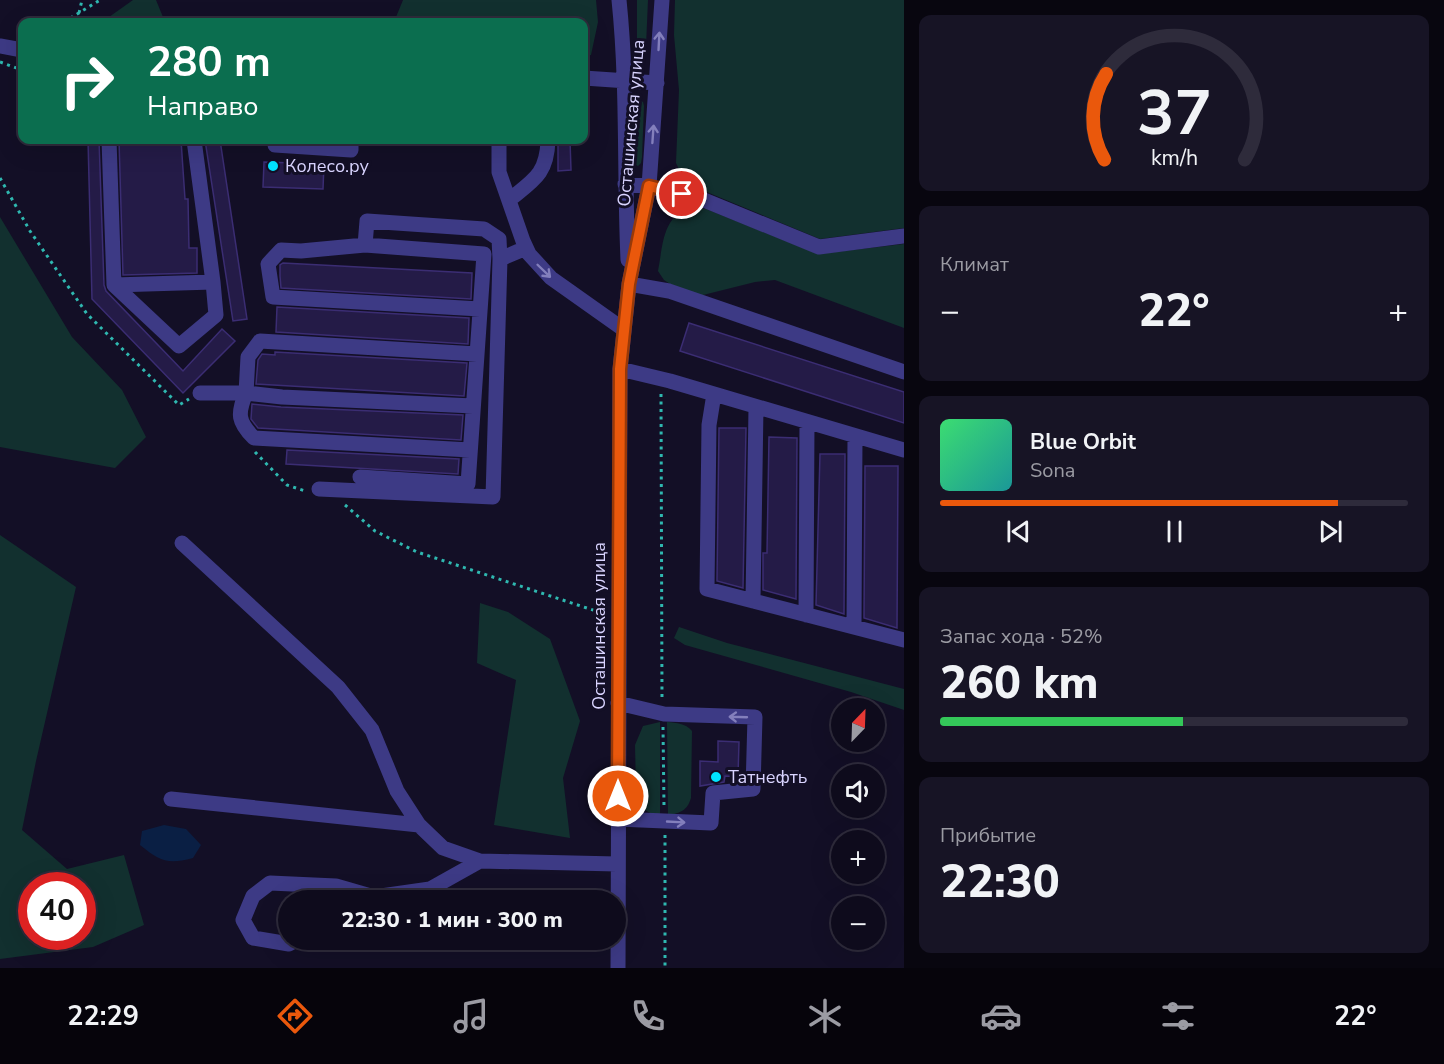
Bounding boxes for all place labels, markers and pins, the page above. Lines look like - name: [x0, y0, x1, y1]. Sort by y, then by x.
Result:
- place label: Колесо.ру: [285, 154, 370, 178]
- marker: Колесо.ру: [266, 159, 280, 173]
- pin: [656, 168, 707, 219]
- place label: Татнефть: [728, 765, 807, 789]
- marker: Татнефть: [709, 770, 723, 784]

